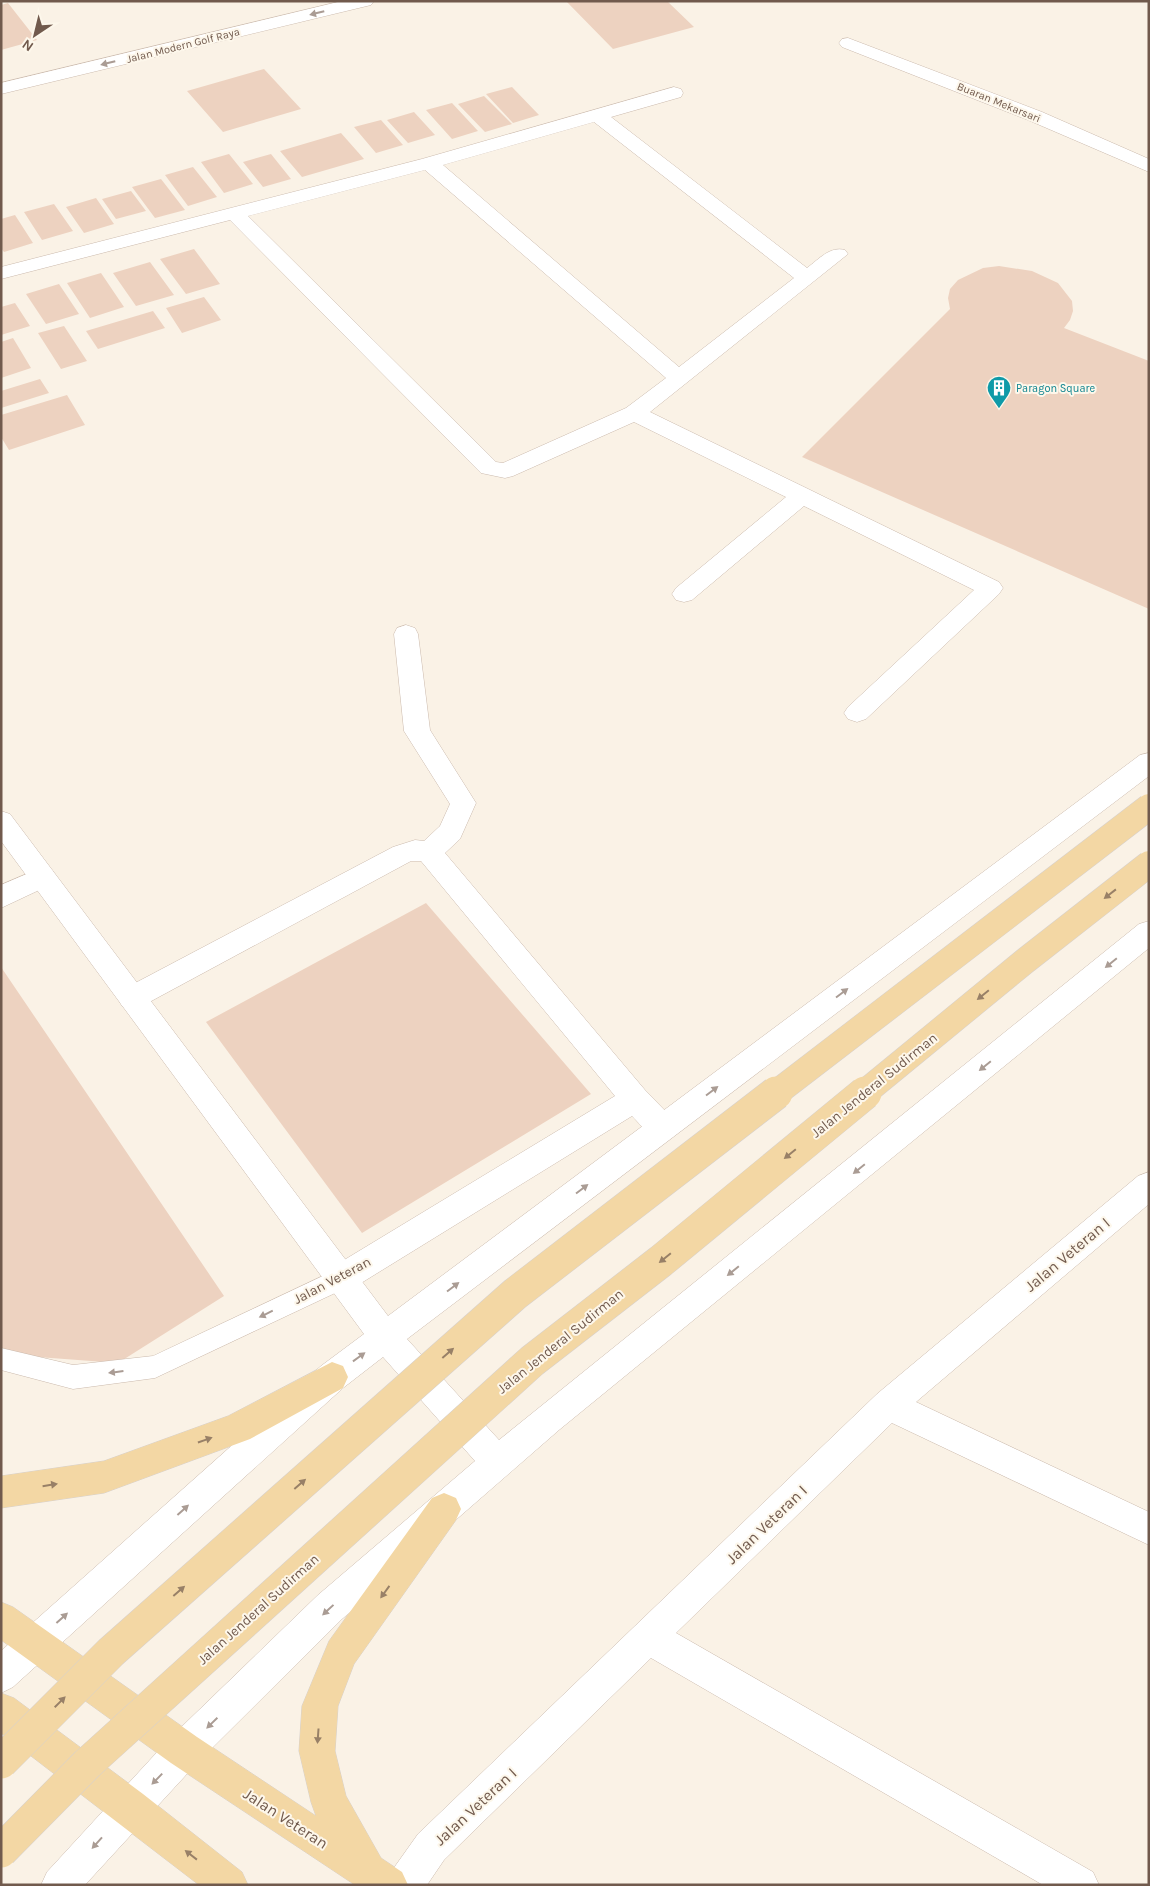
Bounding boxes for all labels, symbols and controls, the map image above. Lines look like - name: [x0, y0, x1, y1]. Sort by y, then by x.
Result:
- one-way arrow: [310, 9, 325, 17]
- north arrow: [10, 10, 60, 60]
- street label: Jalan Modern Golf Raya: [125, 25, 241, 66]
- text: N: [19, 35, 37, 55]
- one-way arrow: [101, 59, 116, 67]
- street label: Buaran Mekarsari: [955, 80, 1043, 125]
- building icon: Paragon Square: [986, 375, 1012, 409]
- place label: Paragon Square: [1016, 382, 1095, 395]
- one-way arrow: [1104, 889, 1117, 900]
- one-way arrow: [1105, 958, 1118, 969]
- one-way arrow: [835, 988, 848, 999]
- one-way arrow: [977, 990, 990, 1001]
- street label: Jalan Jenderal Sudirman: [808, 1029, 941, 1141]
- one-way arrow: [979, 1060, 992, 1071]
- one-way arrow: [705, 1086, 719, 1096]
- one-way arrow: [784, 1149, 797, 1160]
- one-way arrow: [853, 1163, 866, 1174]
- one-way arrow: [575, 1184, 589, 1194]
- street label: Jalan Veteran I: [1021, 1213, 1114, 1296]
- one-way arrow: [658, 1252, 671, 1263]
- street label: Jalan Veteran: [291, 1253, 374, 1308]
- one-way arrow: [727, 1265, 740, 1276]
- one-way arrow: [446, 1282, 460, 1292]
- street label: Jalan Jenderal Sudirman: [494, 1285, 627, 1397]
- one-way arrow: [259, 1310, 273, 1318]
- one-way arrow: [442, 1347, 454, 1359]
- one-way arrow: [352, 1352, 366, 1362]
- one-way arrow: [108, 1368, 124, 1376]
- one-way arrow: [198, 1436, 213, 1444]
- one-way arrow: [294, 1478, 307, 1489]
- one-way arrow: [42, 1481, 58, 1489]
- street label: Jalan Veteran I: [722, 1481, 811, 1568]
- one-way arrow: [177, 1504, 189, 1516]
- street label: Jalan Jenderal Sudirman: [194, 1550, 322, 1668]
- one-way arrow: [380, 1585, 390, 1598]
- one-way arrow: [172, 1586, 185, 1597]
- one-way arrow: [322, 1604, 334, 1616]
- one-way arrow: [56, 1612, 68, 1624]
- one-way arrow: [54, 1697, 66, 1709]
- one-way arrow: [206, 1717, 218, 1729]
- one-way arrow: [313, 1728, 321, 1744]
- street label: Jalan Veteran I: [430, 1763, 520, 1849]
- one-way arrow: [151, 1772, 163, 1784]
- street label: Jalan Veteran: [240, 1784, 332, 1853]
- one-way arrow: [92, 1836, 103, 1849]
- one-way arrow: [184, 1849, 197, 1860]

